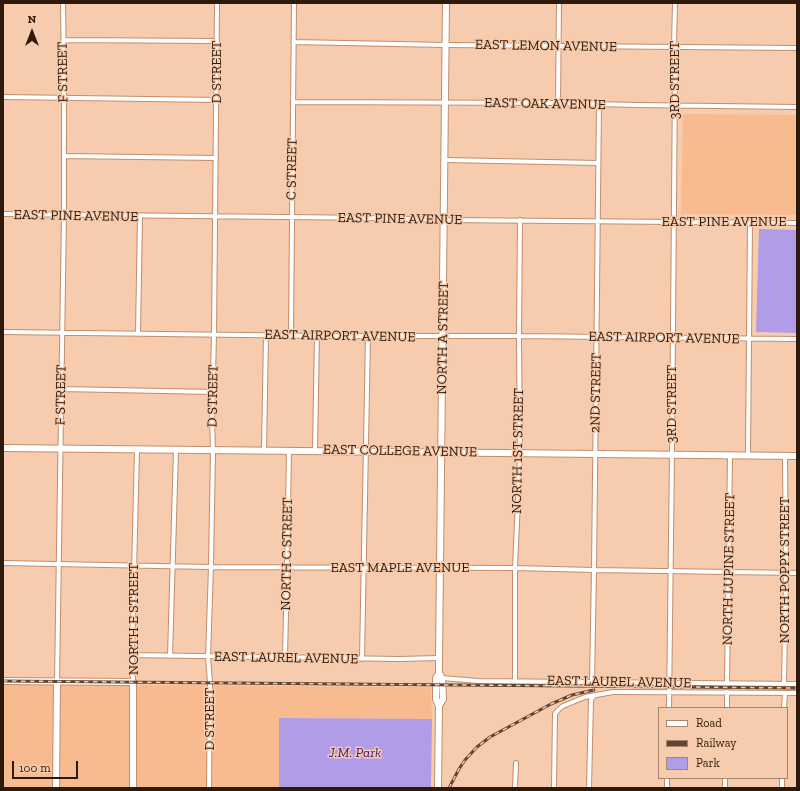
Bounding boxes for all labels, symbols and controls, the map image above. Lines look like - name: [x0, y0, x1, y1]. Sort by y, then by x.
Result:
- north arrow: [12, 12, 52, 52]
- text: N: [28, 13, 36, 26]
- street label: EAST LEMON AVENUE: [475, 36, 617, 56]
- street label: F STREET: [54, 41, 72, 103]
- street label: D STREET: [209, 41, 225, 103]
- street label: 3RD STREET: [667, 41, 683, 119]
- street label: EAST OAK AVENUE: [484, 95, 606, 113]
- street label: C STREET: [283, 138, 301, 200]
- street label: EAST PINE AVENUE: [13, 207, 139, 225]
- street label: EAST PINE AVENUE: [337, 210, 463, 228]
- street label: EAST PINE AVENUE: [662, 214, 786, 230]
- street label: NORTH A STREET: [434, 281, 452, 395]
- street label: EAST AIRPORT AVENUE: [264, 326, 416, 346]
- street label: EAST AIRPORT AVENUE: [588, 328, 740, 348]
- street label: 2ND STREET: [587, 353, 605, 433]
- street label: F STREET: [52, 364, 70, 426]
- street label: D STREET: [204, 364, 222, 428]
- street label: 3RD STREET: [664, 365, 680, 443]
- street label: NORTH 1ST STREET: [509, 388, 527, 514]
- street label: EAST COLLEGE AVENUE: [323, 441, 477, 461]
- street label: NORTH LUPINE STREET: [719, 493, 739, 645]
- street label: NORTH C STREET: [278, 497, 296, 611]
- street label: NORTH POPPY STREET: [777, 497, 793, 643]
- street label: EAST MAPLE AVENUE: [330, 560, 470, 576]
- street label: NORTH E STREET: [126, 563, 142, 675]
- street label: EAST LAUREL AVENUE: [214, 648, 358, 668]
- street label: EAST LAUREL AVENUE: [547, 672, 691, 692]
- street label: D STREET: [202, 688, 218, 750]
- legend: [658, 707, 788, 779]
- text: Road: [696, 716, 722, 730]
- text: Railway: [696, 736, 737, 750]
- park label: J.M. Park: [329, 745, 381, 761]
- scale bar: [14, 753, 80, 779]
- text: Park: [696, 756, 720, 770]
- text: 100 m: [19, 761, 51, 775]

